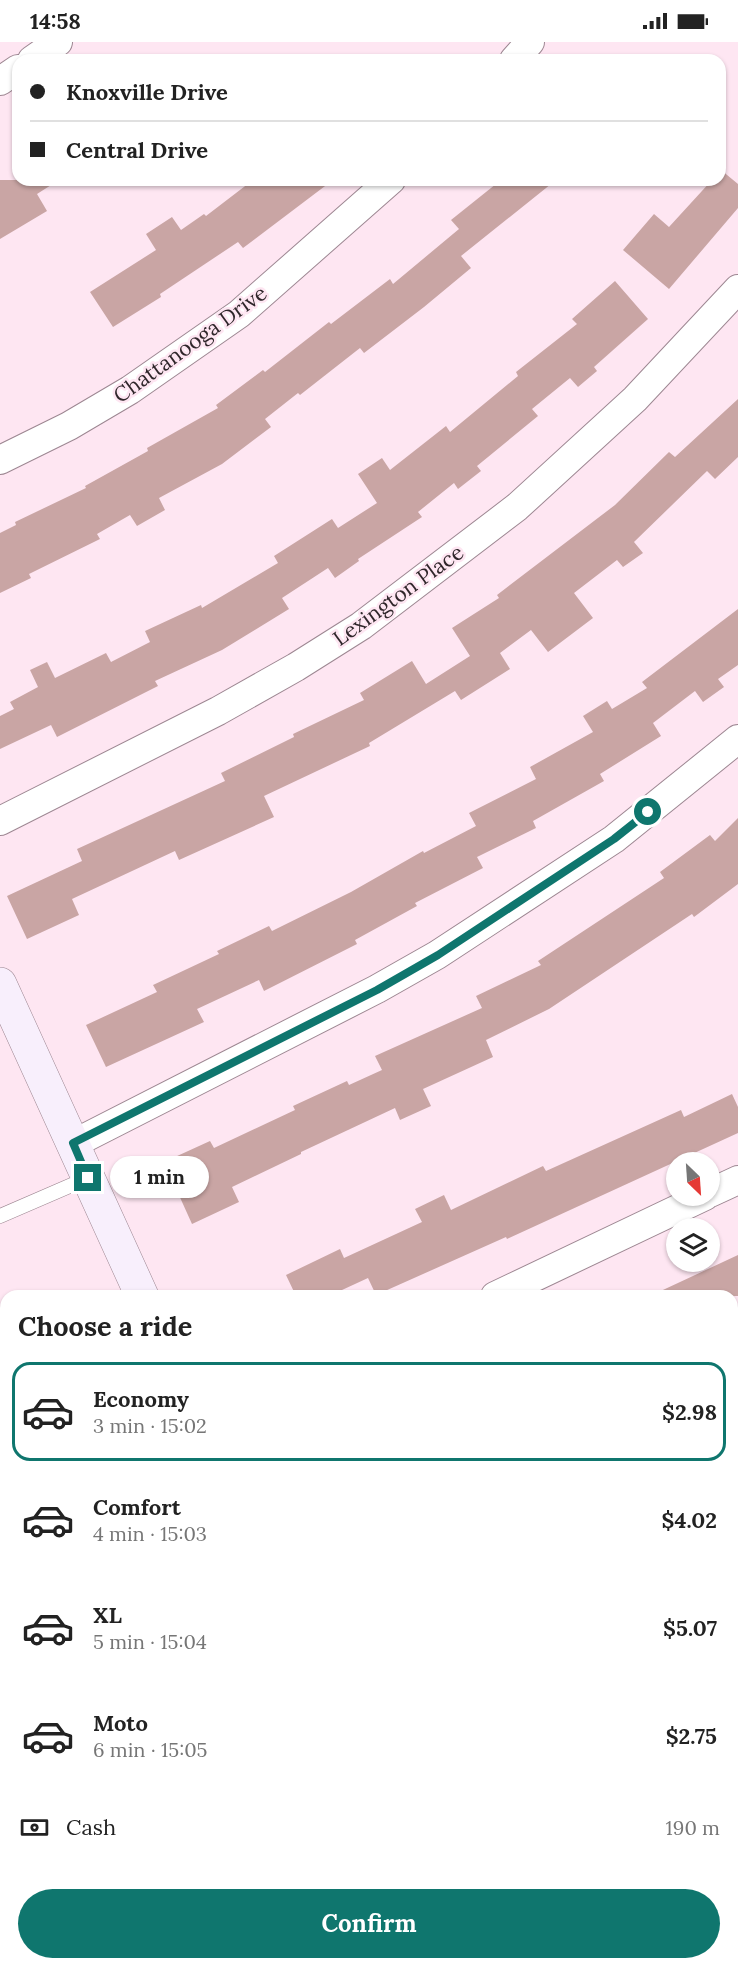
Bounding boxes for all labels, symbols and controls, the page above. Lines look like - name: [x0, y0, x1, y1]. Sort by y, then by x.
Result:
- text: 14:58: [30, 7, 81, 35]
- text: Knoxville Drive: [66, 78, 228, 106]
- text: Central Drive: [66, 136, 208, 164]
- street label: Chattanooga Drive: [108, 279, 272, 409]
- street label: Lexington Place: [327, 538, 469, 652]
- route start: [634, 798, 661, 825]
- north arrow: [666, 1152, 720, 1206]
- map controls: [666, 1152, 720, 1272]
- callout: 1 min: [109, 1157, 208, 1199]
- route end: [74, 1164, 101, 1191]
- text: 1 min: [134, 1164, 185, 1189]
- button: layers: [666, 1218, 720, 1272]
- text: Choose a ride: [18, 1309, 192, 1343]
- icon: car: [21, 1385, 75, 1439]
- text: Economy: [93, 1385, 189, 1413]
- text: $2.98: [662, 1398, 717, 1426]
- text: 3 min · 15:02: [93, 1413, 207, 1438]
- icon: car: [21, 1493, 75, 1547]
- text: Comfort: [93, 1493, 181, 1521]
- text: $4.02: [662, 1506, 717, 1534]
- text: 4 min · 15:03: [93, 1521, 207, 1546]
- icon: car: [21, 1601, 75, 1655]
- text: XL: [93, 1601, 122, 1629]
- text: $5.07: [663, 1614, 717, 1642]
- text: 5 min · 15:04: [93, 1629, 207, 1654]
- icon: car: [21, 1709, 75, 1763]
- text: Moto: [93, 1709, 148, 1737]
- text: $2.75: [666, 1722, 717, 1750]
- text: 6 min · 15:05: [93, 1737, 207, 1762]
- icon: cash: [18, 1811, 51, 1844]
- text: Cash: [66, 1813, 116, 1841]
- text: 190 m: [666, 1815, 720, 1840]
- button: Confirm: [18, 1889, 720, 1958]

